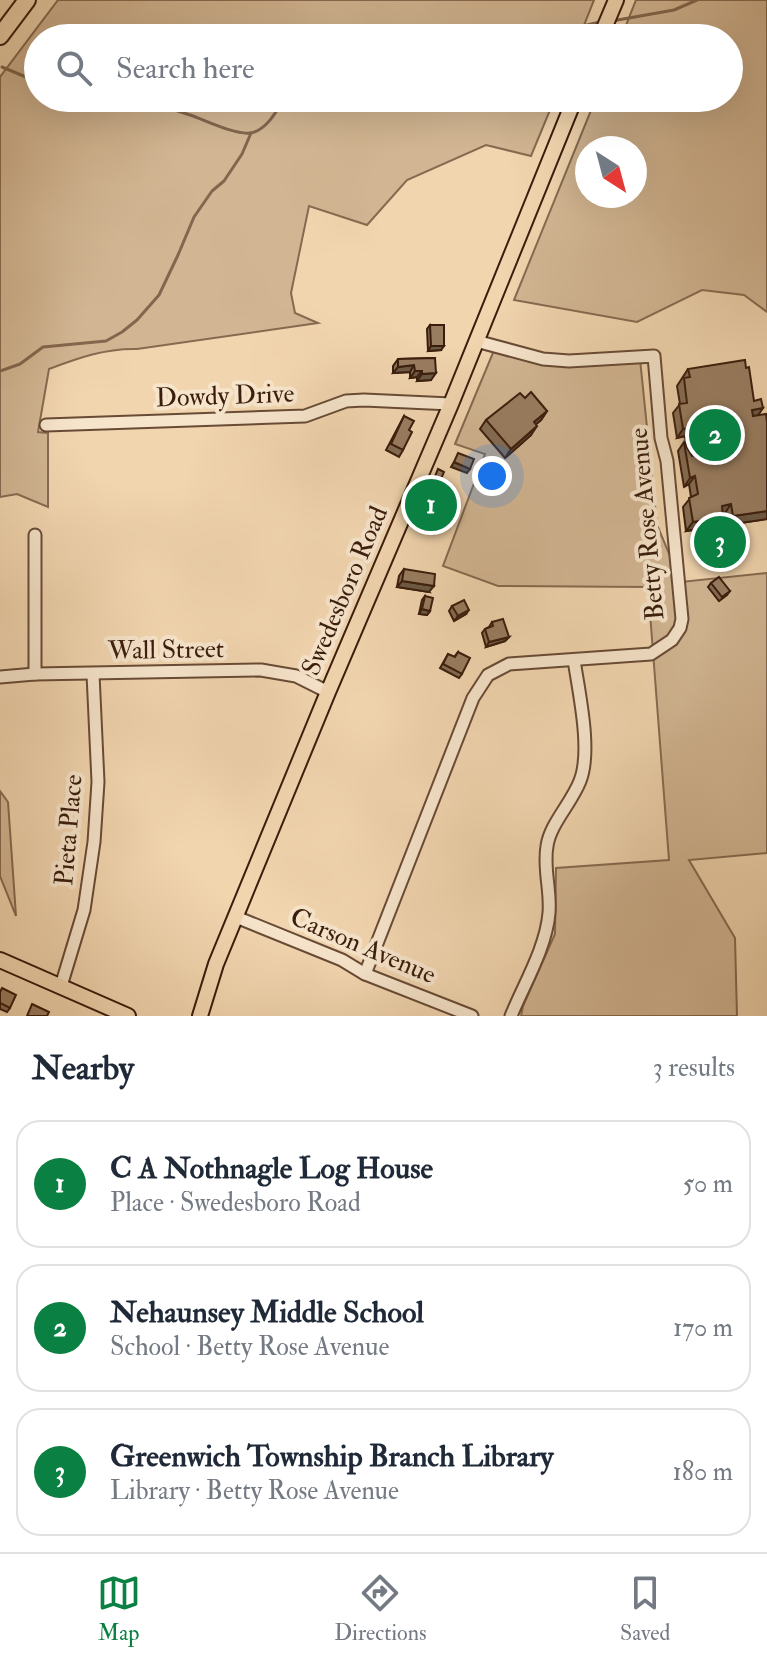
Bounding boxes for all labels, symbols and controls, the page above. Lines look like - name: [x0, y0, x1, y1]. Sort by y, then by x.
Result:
- search box: [24, 24, 743, 112]
- icon: search: [52, 46, 96, 90]
- text: Search here: [116, 50, 255, 87]
- north arrow: [575, 136, 647, 208]
- street label: Dowdy Drive: [155, 378, 295, 414]
- pin: 2: [689, 405, 741, 465]
- street label: Betty Rose Avenue: [623, 426, 671, 622]
- your location: [472, 456, 512, 496]
- pin: 1: [405, 475, 457, 535]
- street label: Swedesboro Road: [295, 501, 395, 680]
- pin: 3: [694, 512, 746, 572]
- street label: Wall Street: [107, 633, 224, 667]
- street label: Pieta Place: [48, 773, 90, 887]
- street label: Carson Avenue: [285, 901, 441, 991]
- text: Nearby: [32, 1047, 134, 1090]
- text: 3 results: [653, 1052, 735, 1084]
- text: C A Nothnagle Log House: [110, 1150, 433, 1187]
- text: 1: [55, 1168, 65, 1200]
- text: 50 m: [683, 1168, 733, 1200]
- text: Place · Swedesboro Road: [110, 1187, 361, 1219]
- text: Nehaunsey Middle School: [110, 1294, 424, 1331]
- text: 2: [53, 1312, 67, 1344]
- text: 170 m: [673, 1312, 733, 1344]
- text: School · Betty Rose Avenue: [110, 1331, 389, 1363]
- text: Greenwich Township Branch Library: [110, 1438, 554, 1475]
- text: 3: [55, 1456, 65, 1488]
- text: 180 m: [673, 1456, 733, 1488]
- text: Library · Betty Rose Avenue: [110, 1475, 399, 1507]
- tab: Map: [97, 1571, 141, 1647]
- tab: Directions: [334, 1571, 427, 1647]
- tab: Saved: [620, 1571, 670, 1647]

